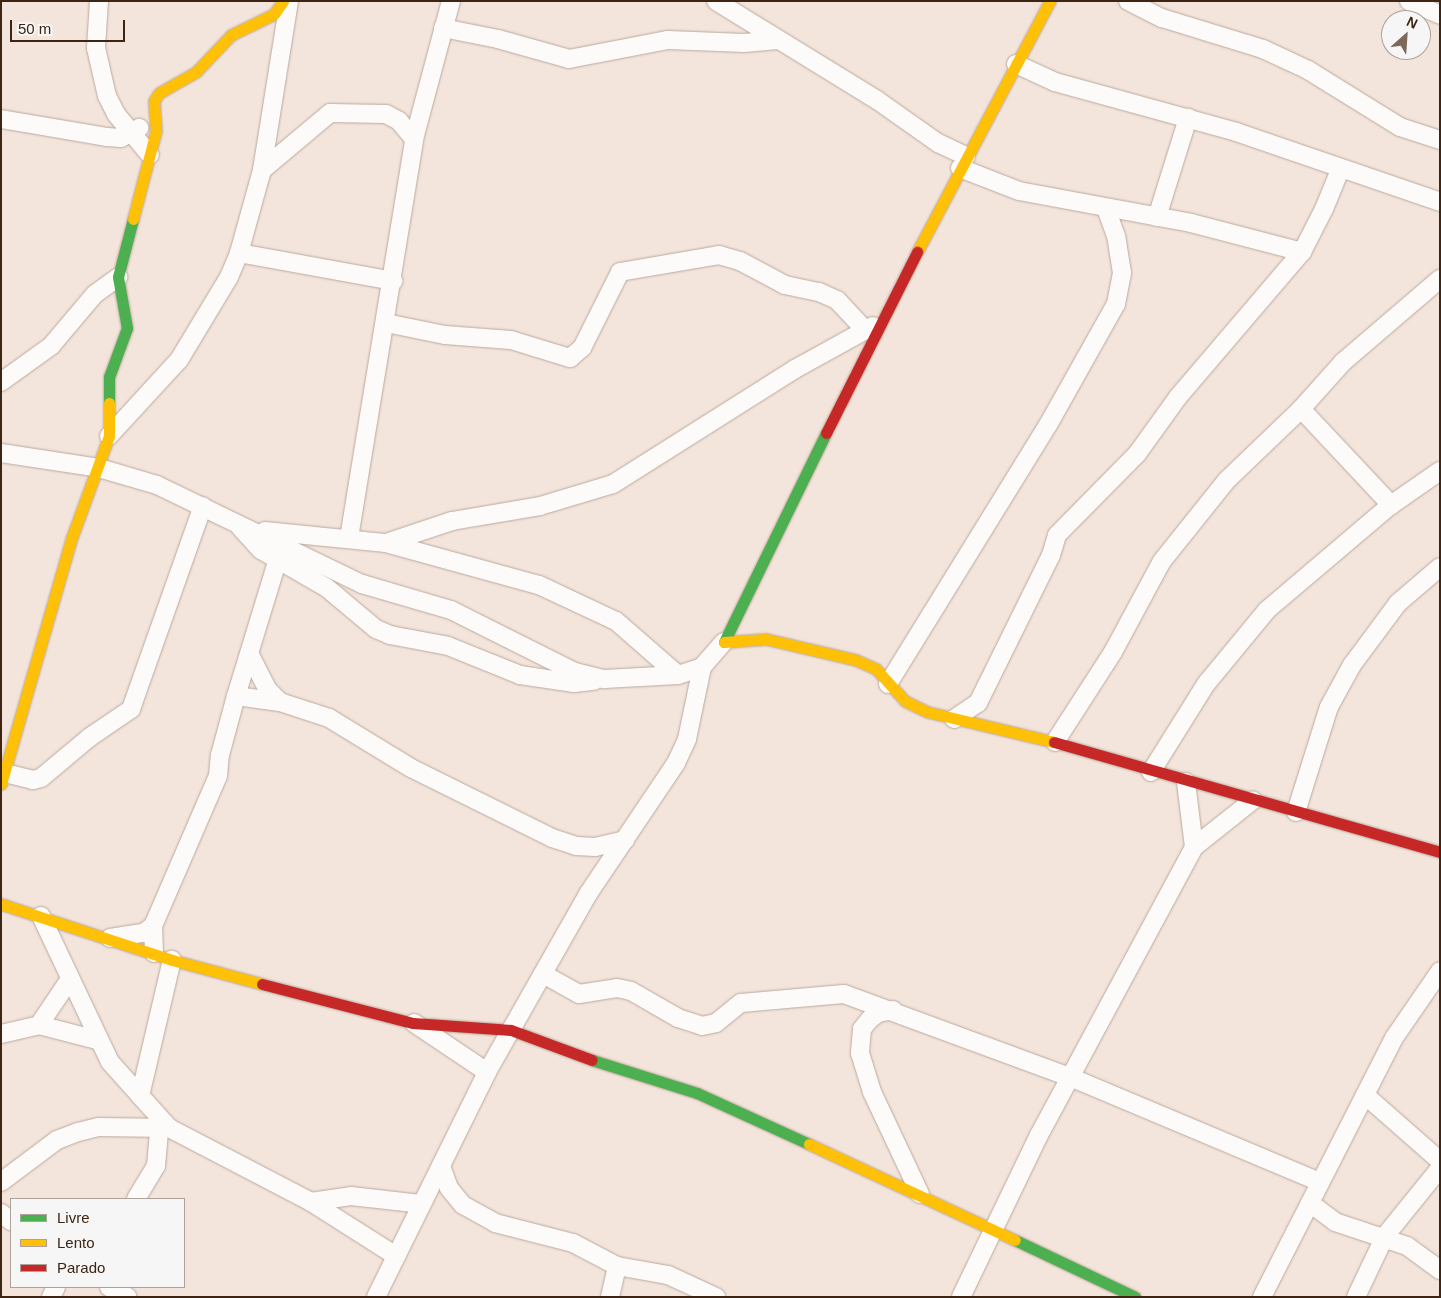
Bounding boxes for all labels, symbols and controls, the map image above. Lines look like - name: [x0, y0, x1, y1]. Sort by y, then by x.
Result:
- scale bar: [12, 10, 128, 42]
- north arrow: [1381, 10, 1431, 60]
- text: N: [1404, 13, 1420, 32]
- text: 50 m: [18, 20, 51, 37]
- legend: [10, 1198, 185, 1288]
- text: Livre: [57, 1209, 90, 1226]
- text: Lento: [57, 1234, 95, 1251]
- text: Parado: [57, 1259, 105, 1276]

